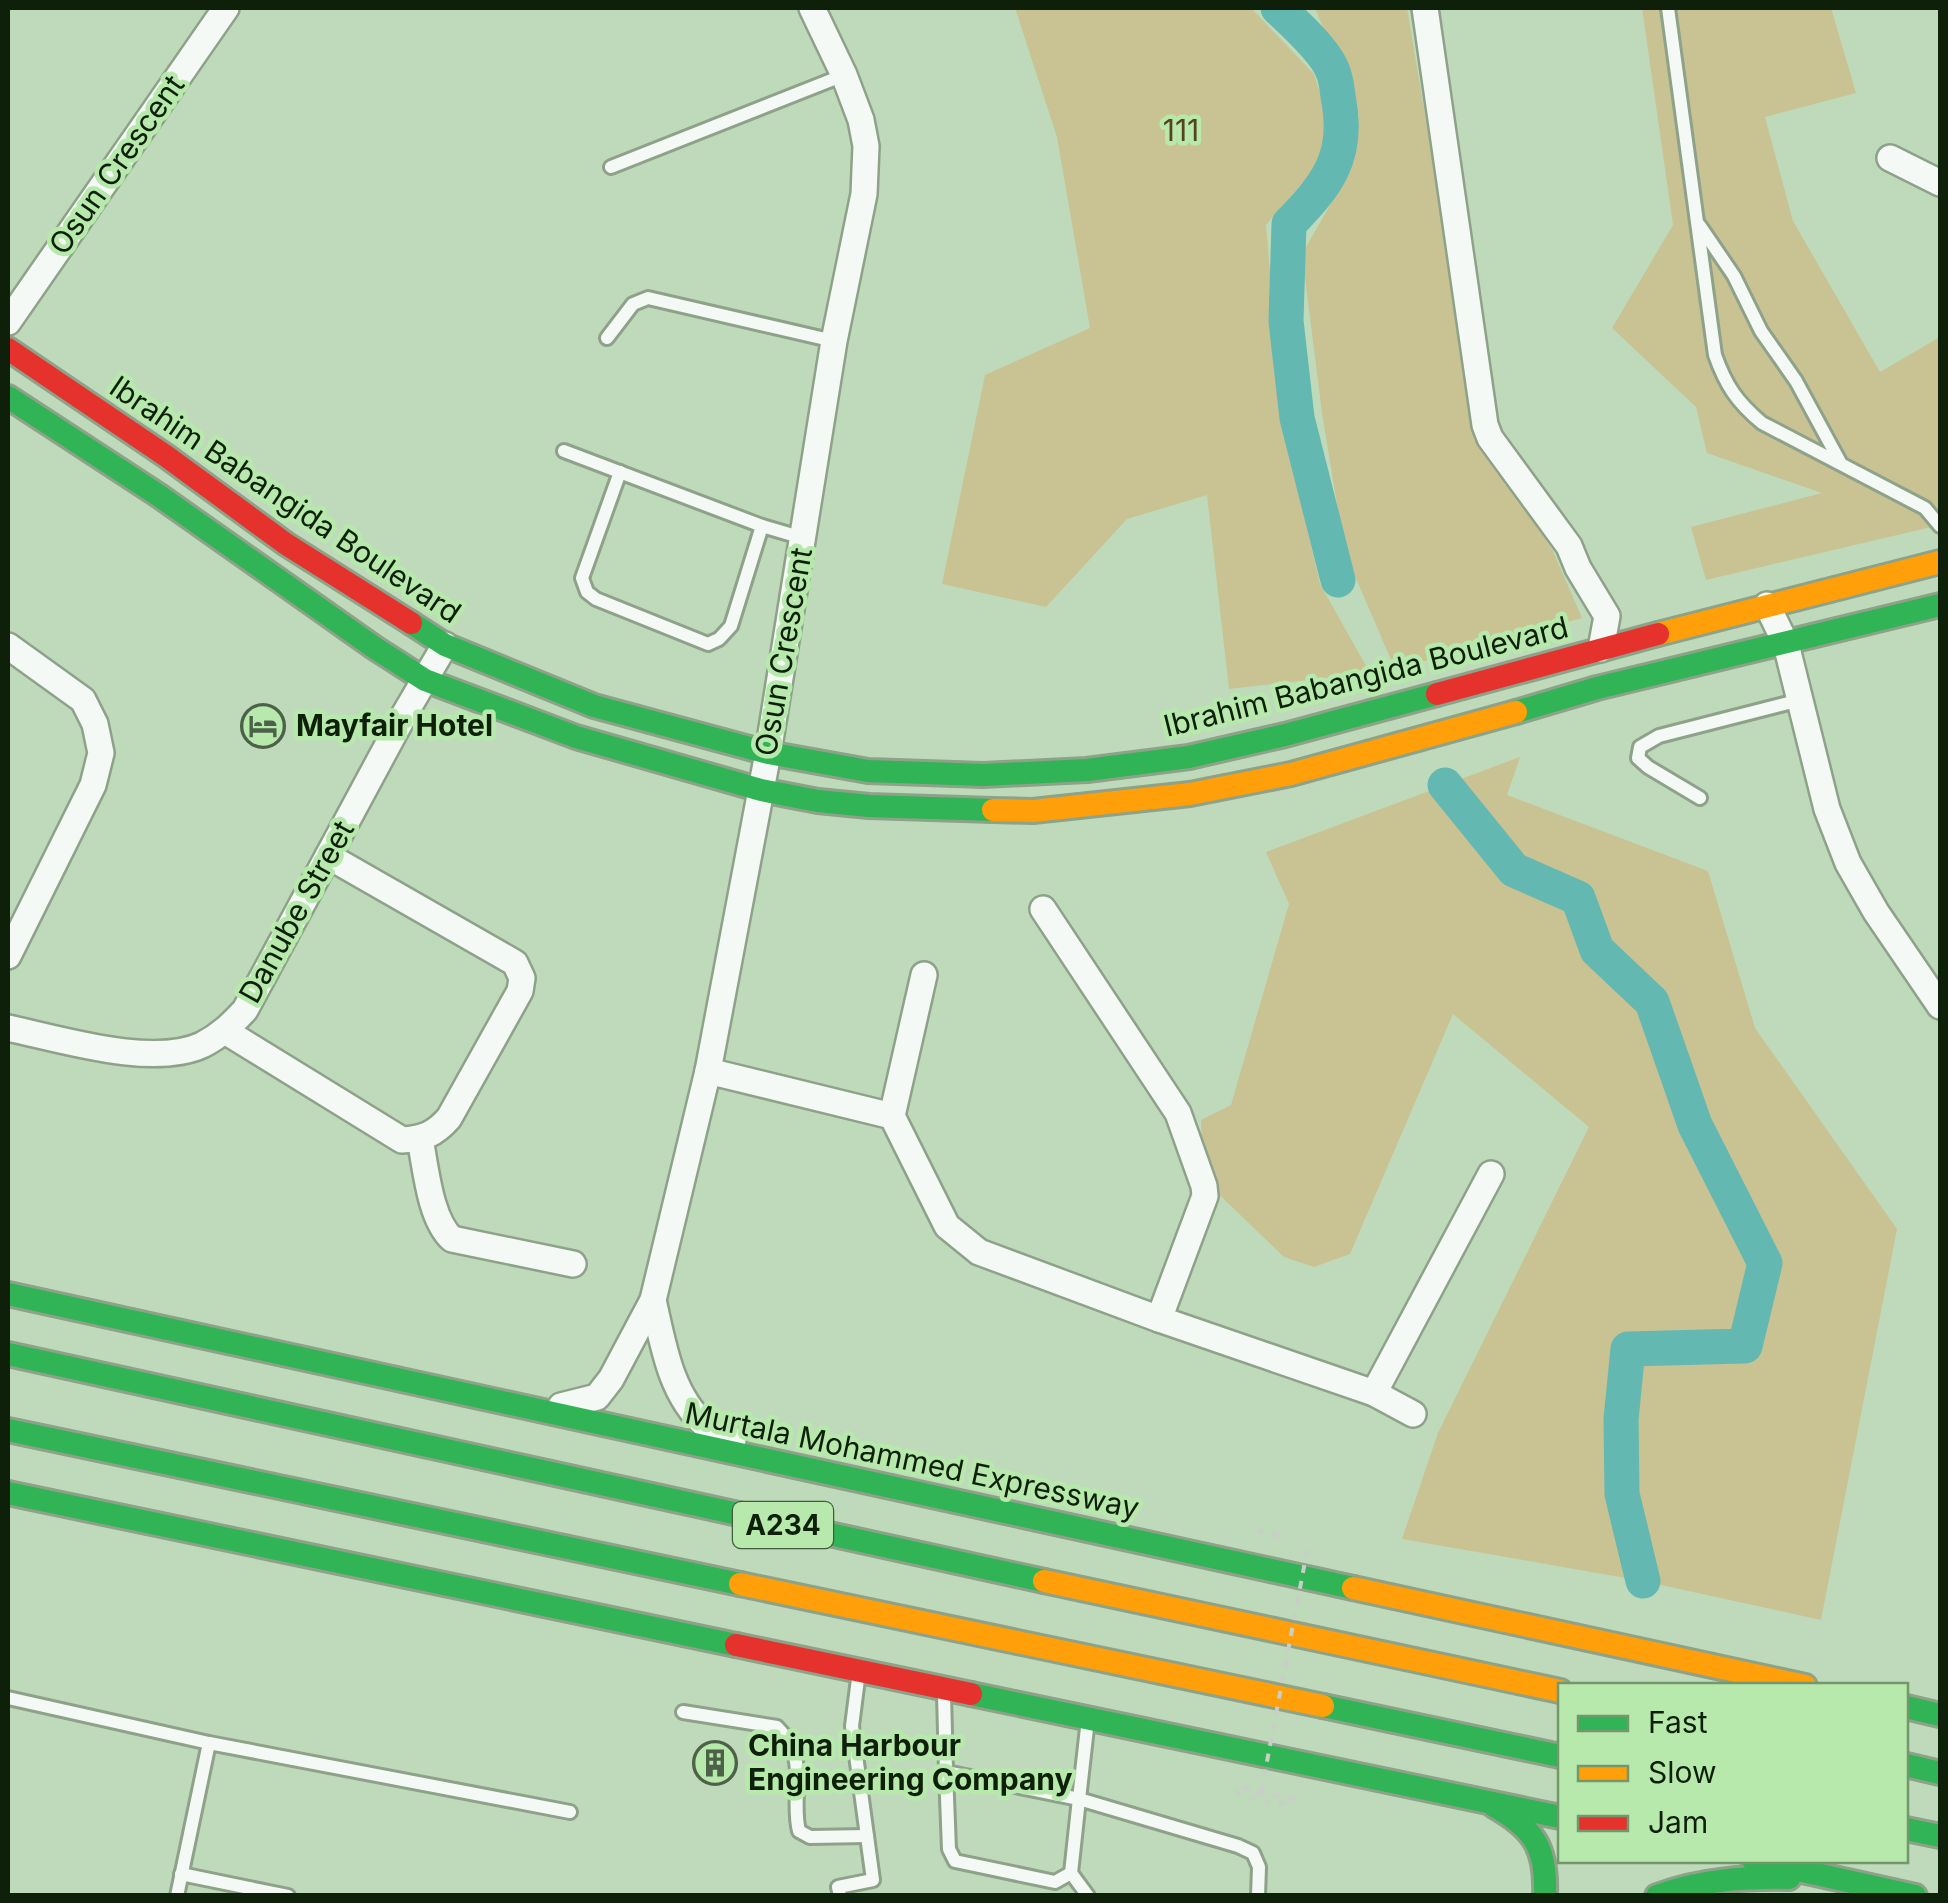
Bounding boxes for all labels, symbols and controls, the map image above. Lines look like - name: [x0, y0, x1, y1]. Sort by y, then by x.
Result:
- street label: Osun Crescent: [41, 68, 192, 261]
- park label: 111: [1163, 112, 1199, 148]
- street label: Ibrahim Babangida Boulevard: [103, 368, 468, 630]
- street label: Osun Crescent: [747, 545, 819, 759]
- street label: Ibrahim Babangida Boulevard: [1160, 608, 1572, 744]
- hotel icon: Mayfair Hotel: [240, 703, 286, 749]
- place label: Mayfair Hotel: [296, 707, 493, 743]
- street label: Danube Street: [231, 814, 361, 1009]
- street label: Murtala Mohammed Expressway: [682, 1394, 1143, 1526]
- road number: A234: [733, 1502, 833, 1548]
- legend: [1558, 1683, 1908, 1863]
- text: Fast: [1648, 1704, 1708, 1740]
- place label: China Harbour Engineering Company: [748, 1727, 1073, 1797]
- building icon: China Harbour Engineering Company: [692, 1740, 738, 1786]
- text: Slow: [1648, 1754, 1717, 1790]
- text: Jam: [1648, 1804, 1708, 1840]

